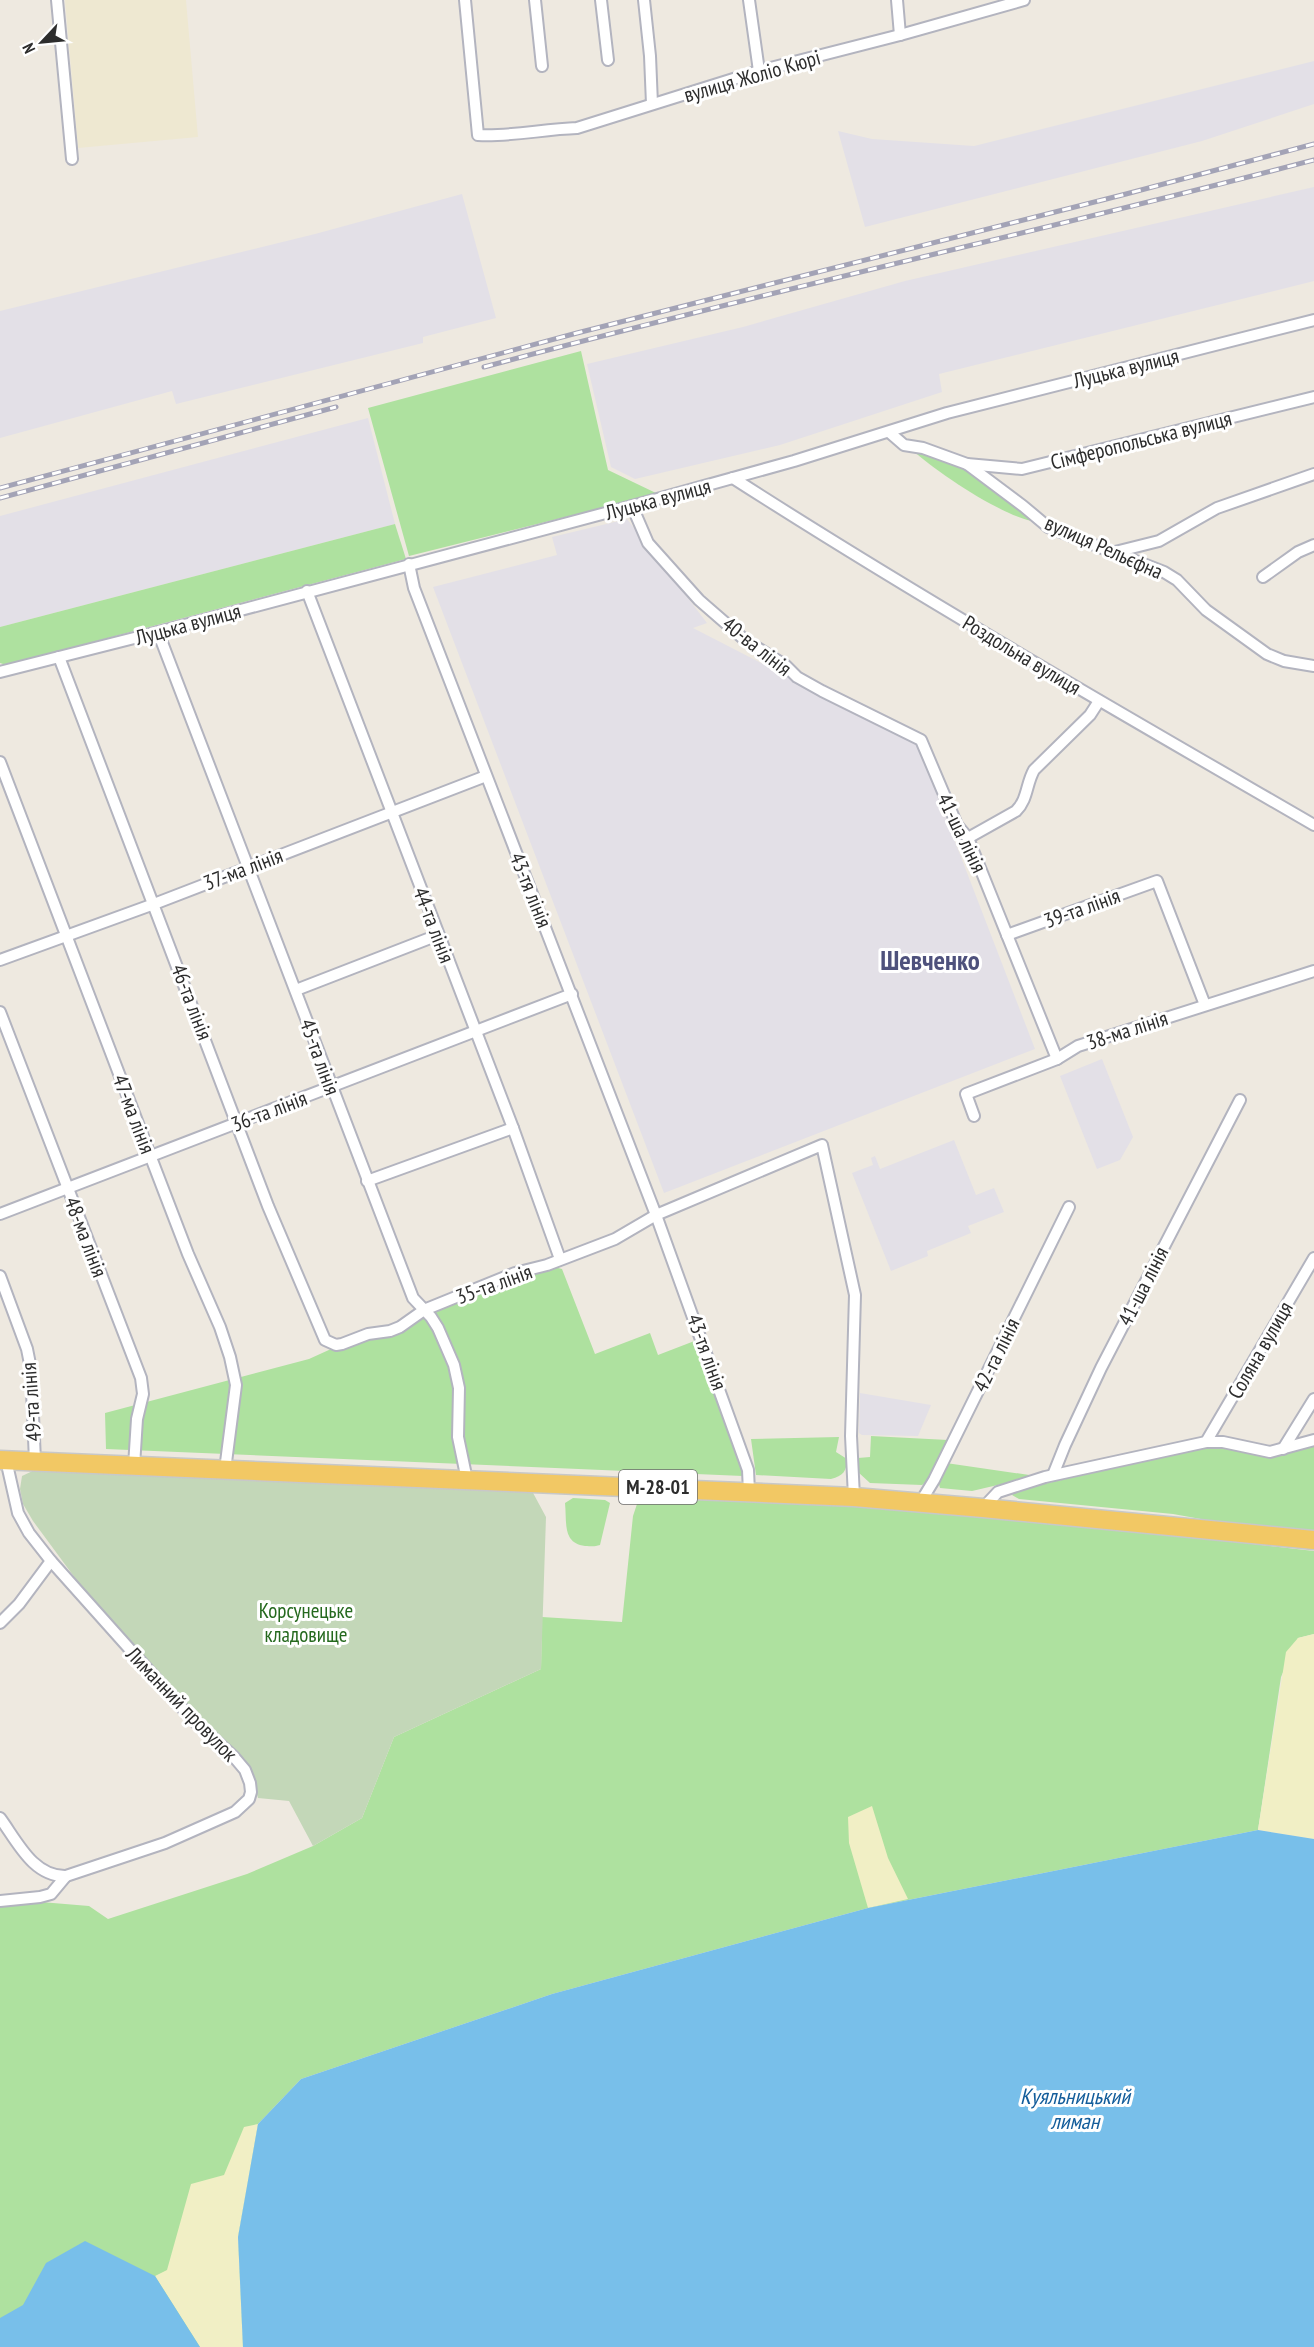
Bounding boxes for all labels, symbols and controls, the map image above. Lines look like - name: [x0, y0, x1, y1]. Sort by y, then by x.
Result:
- north arrow: [12, 12, 72, 72]
- text: N: [18, 40, 39, 57]
- street label: вулиця Жоліо Кюрі: [681, 44, 823, 108]
- street label: Луцька вулиця: [1069, 342, 1182, 394]
- street label: Сімферопольська вулиця: [1048, 404, 1234, 476]
- street label: Луцька вулиця: [601, 472, 714, 526]
- street label: вулиця Рельєфна: [1041, 509, 1167, 585]
- street label: Луцька вулиця: [131, 597, 244, 651]
- street label: Роздольна вулиця: [958, 609, 1086, 701]
- street label: 40-ва лінія: [717, 610, 797, 682]
- street label: 41-ша лінія: [931, 789, 993, 877]
- street label: 37-ма лінія: [200, 842, 286, 896]
- street label: 43-тя лінія: [504, 848, 558, 932]
- street label: 39-та лінія: [1040, 882, 1124, 934]
- street label: 44-та лінія: [407, 883, 461, 967]
- district label: Шевченко: [880, 943, 980, 977]
- street label: 46-та лінія: [165, 960, 219, 1044]
- street label: 38-ма лінія: [1083, 1004, 1171, 1056]
- street label: 45-та лінія: [294, 1015, 346, 1099]
- street label: 47-ма лінія: [107, 1071, 161, 1157]
- street label: 36-та лінія: [227, 1084, 311, 1138]
- street label: 48-ма лінія: [58, 1193, 114, 1281]
- street label: 41-ша лінія: [1112, 1242, 1174, 1330]
- street label: 35-та лінія: [452, 1258, 536, 1310]
- street label: Соляна вулиця: [1221, 1296, 1299, 1404]
- street label: 43-тя лінія: [681, 1310, 733, 1394]
- street label: 42-га лінія: [967, 1314, 1025, 1396]
- street label: 49-та лінія: [15, 1362, 47, 1442]
- road number: М-28-01: [619, 1470, 697, 1504]
- park label: Корсунецьке кладовище: [259, 1597, 353, 1648]
- street label: Лиманний провулок: [120, 1640, 244, 1767]
- water label: Куяльницький лиман: [1020, 2082, 1132, 2135]

